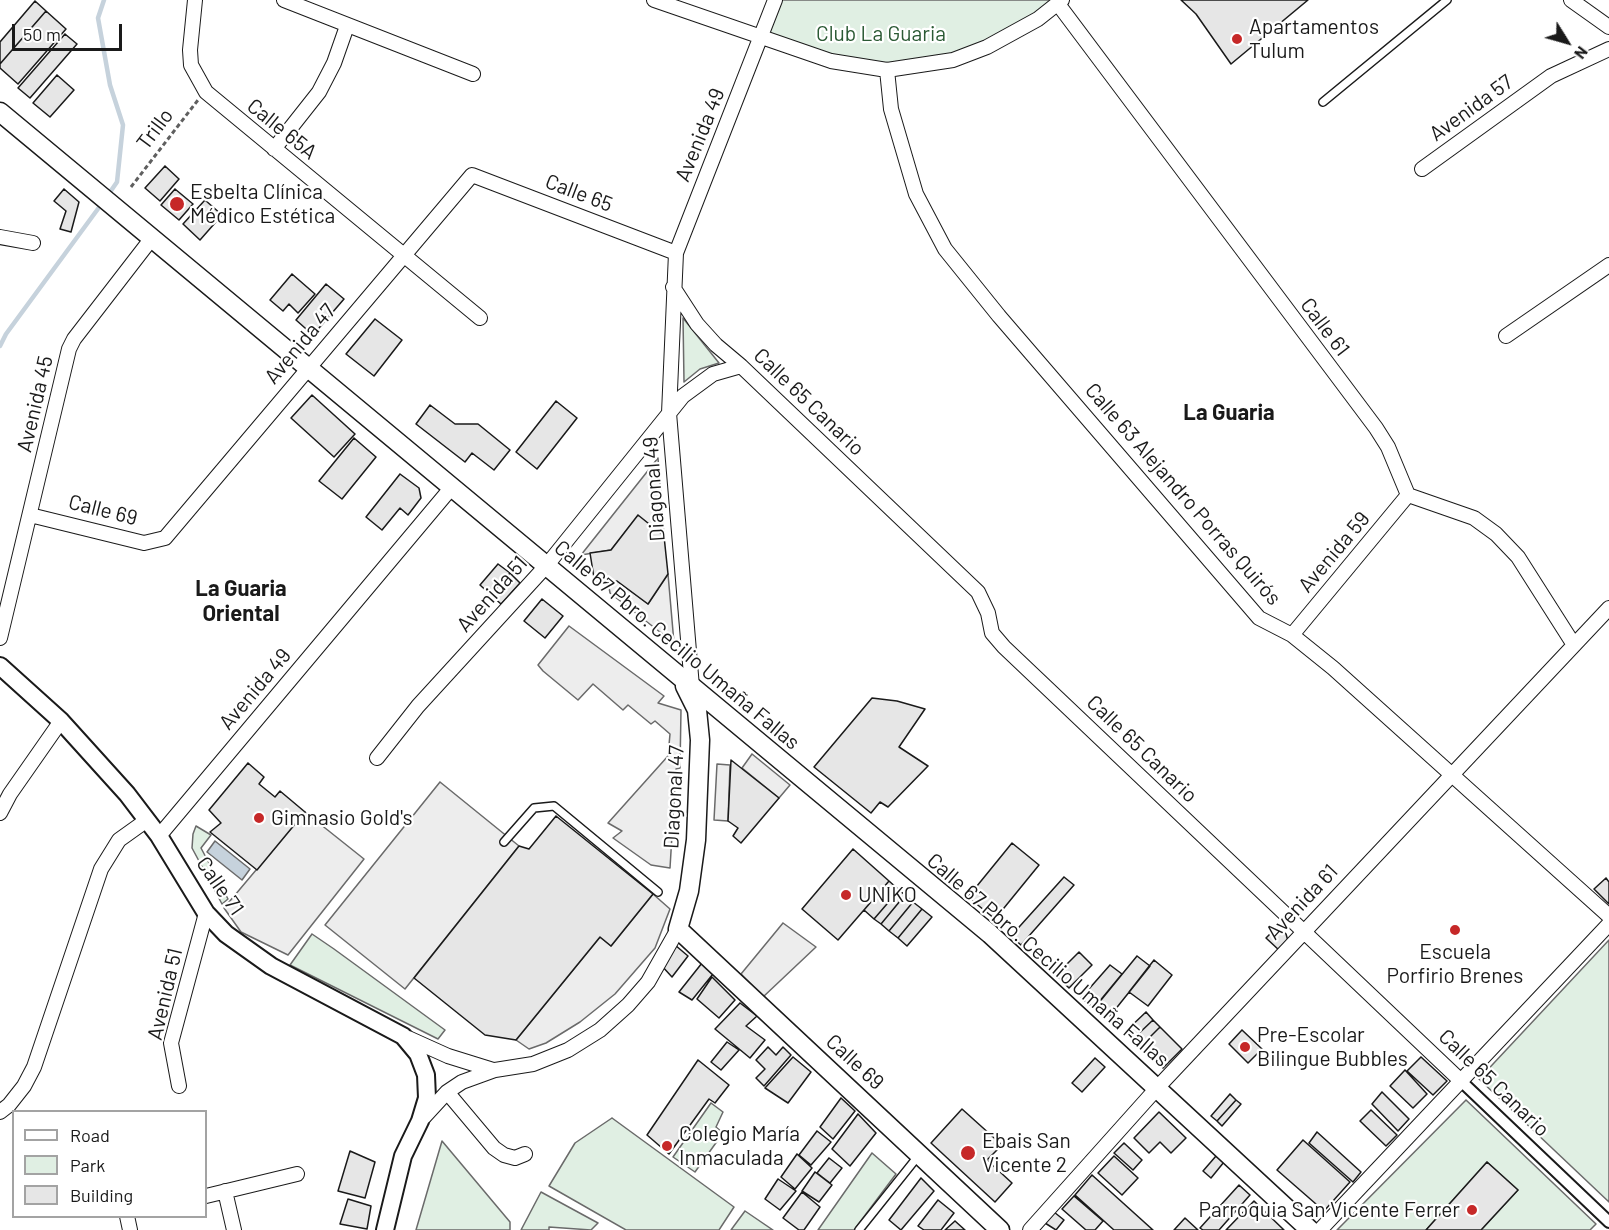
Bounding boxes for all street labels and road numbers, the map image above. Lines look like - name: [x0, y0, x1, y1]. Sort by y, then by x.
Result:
- street label: Avenida 57: [1424, 69, 1518, 147]
- street label: Avenida 49: [670, 85, 730, 185]
- street label: Calle 65A: [242, 93, 322, 165]
- street label: Trillo: [131, 103, 179, 155]
- street label: Calle 65: [542, 169, 616, 217]
- street label: Calle 61: [1295, 293, 1355, 361]
- street label: Avenida 47: [259, 299, 341, 389]
- street label: Calle 65 Canario: [748, 343, 870, 461]
- street label: Avenida 45: [12, 353, 58, 455]
- street label: Calle 63 Alejandro Porras Quirós: [1080, 378, 1286, 610]
- street label: Diagonal 49: [638, 436, 670, 542]
- street label: Calle 69: [66, 489, 140, 531]
- street label: Avenida 59: [1293, 506, 1375, 598]
- street label: Calle 67 Pbro. Cecilio Umaña Fallas: [549, 535, 805, 755]
- street label: Avenida 51: [451, 551, 533, 637]
- street label: Avenida 49: [214, 643, 296, 735]
- street label: Calle 65 Canario: [1081, 690, 1203, 808]
- street label: Diagonal 47: [659, 745, 689, 849]
- street label: Calle 67 Pbro. Cecilio Umaña Fallas: [922, 848, 1174, 1072]
- street label: Calle 71: [191, 852, 249, 920]
- street label: Avenida 61: [1261, 859, 1343, 945]
- street label: Avenida 51: [142, 946, 188, 1042]
- street label: Calle 65 Canario: [1433, 1024, 1555, 1142]
- street label: Calle 69: [821, 1029, 889, 1095]

